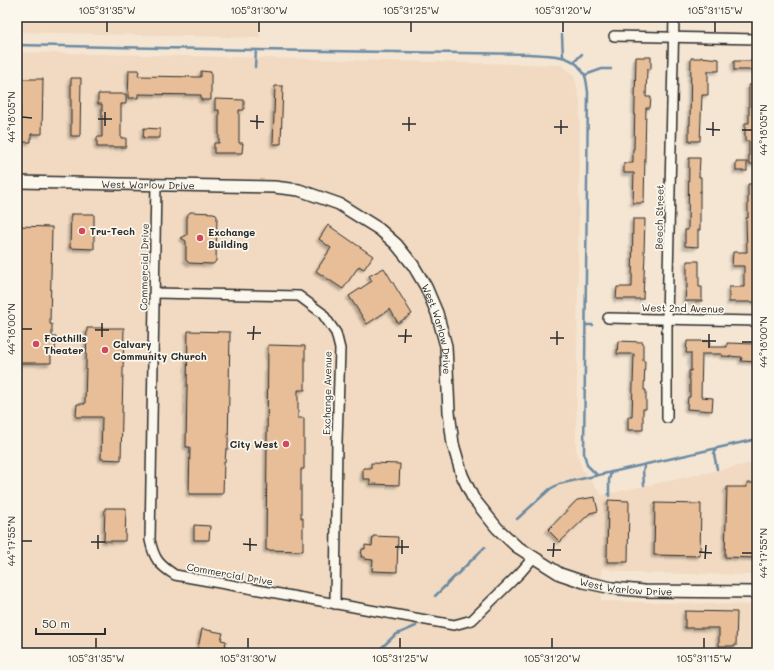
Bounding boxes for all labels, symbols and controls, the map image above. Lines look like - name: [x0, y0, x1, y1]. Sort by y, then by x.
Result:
- text: 105°31'35"W: [79, 3, 136, 17]
- text: 105°31'30"W: [230, 3, 288, 17]
- text: 105°31'25"W: [383, 3, 440, 17]
- text: 105°31'20"W: [535, 3, 592, 17]
- text: 105°31'15"W: [687, 3, 743, 17]
- text: 44°18'05"N: [4, 91, 18, 143]
- text: 44°18'05"N: [756, 104, 770, 156]
- street label: West Warlow Drive: [101, 177, 195, 192]
- street label: Beech Street: [651, 184, 667, 250]
- street label: Commercial Drive: [136, 223, 152, 311]
- place label: Tru-Tech: [90, 224, 135, 238]
- place label: Exchange Building: [208, 225, 255, 251]
- marker: Tru-Tech: [77, 226, 87, 236]
- marker: Exchange Building: [195, 233, 205, 243]
- street label: West Warlow Drive: [418, 282, 454, 375]
- street label: West 2nd Avenue: [642, 300, 724, 316]
- text: 44°18'00"N: [4, 303, 18, 355]
- text: 44°18'00"N: [756, 316, 770, 368]
- place label: Foothills Theater: [44, 331, 87, 357]
- place label: Calvary Community Church: [113, 337, 207, 363]
- marker: Foothills Theater: [31, 339, 41, 349]
- marker: Calvary Community Church: [100, 345, 110, 355]
- street label: Exchange Avenue: [319, 351, 335, 435]
- place label: City West: [230, 437, 279, 451]
- marker: City West: [281, 439, 291, 449]
- text: 44°17'55"N: [4, 516, 18, 566]
- text: 44°17'55"N: [756, 528, 770, 578]
- street label: Commercial Drive: [186, 560, 274, 588]
- street label: West Warlow Drive: [578, 574, 672, 598]
- scale bar: [36, 610, 105, 636]
- text: 50 m: [42, 615, 70, 631]
- text: 105°31'35"W: [68, 651, 125, 665]
- text: 105°31'30"W: [219, 651, 277, 665]
- text: 105°31'25"W: [372, 651, 429, 665]
- text: 105°31'20"W: [524, 651, 581, 665]
- text: 105°31'15"W: [676, 651, 732, 665]

